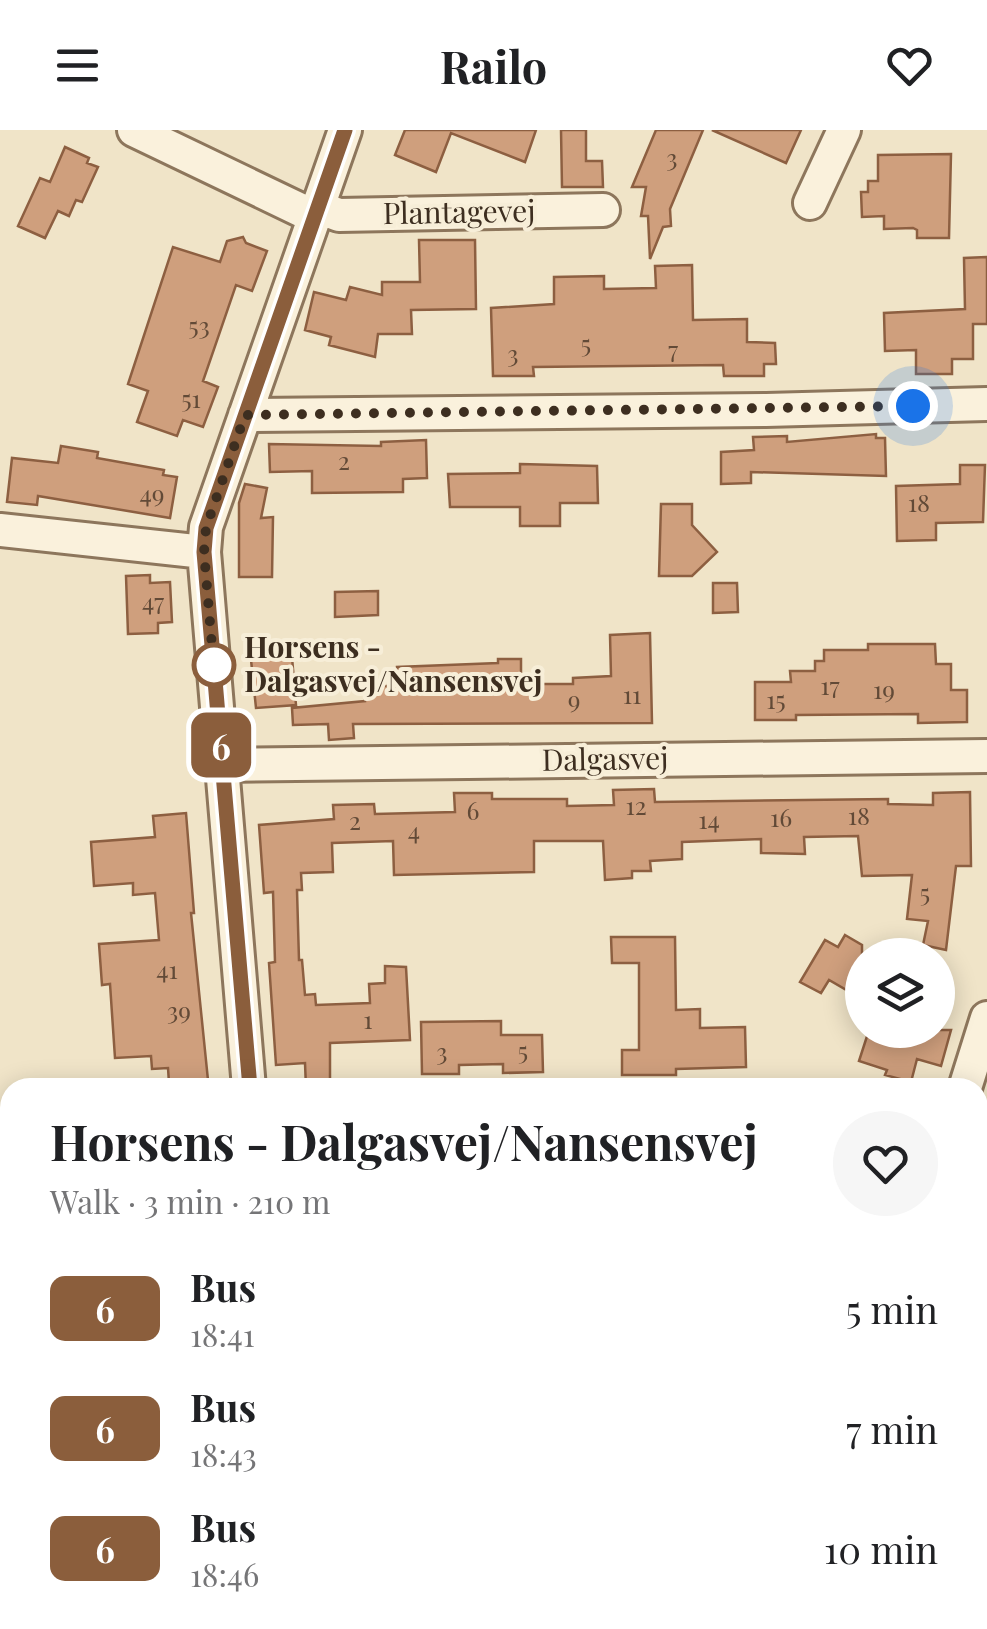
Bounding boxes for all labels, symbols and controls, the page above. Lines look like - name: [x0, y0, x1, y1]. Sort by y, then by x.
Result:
- text: Railo: [440, 35, 547, 95]
- icon: menu: [50, 38, 105, 93]
- icon: heart: [882, 38, 937, 93]
- house number: 3: [666, 140, 678, 173]
- street label: Plantagevej: [382, 190, 536, 232]
- house number: 53: [188, 308, 210, 341]
- house number: 5: [581, 326, 591, 359]
- house number: 7: [668, 332, 678, 365]
- house number: 3: [507, 336, 519, 369]
- house number: 51: [181, 381, 201, 414]
- your location: [888, 381, 938, 431]
- house number: 2: [338, 443, 350, 476]
- house number: 49: [139, 476, 165, 509]
- house number: 18: [908, 485, 930, 518]
- house number: 47: [142, 584, 164, 617]
- place label: Horsens - Dalgasvej/Nansensvej: [244, 626, 542, 700]
- marker: Horsens - Dalgasvej/Nansensvej: [193, 644, 235, 686]
- house number: 17: [820, 668, 840, 701]
- house number: 19: [873, 672, 895, 705]
- house number: 11: [623, 677, 641, 710]
- house number: 9: [568, 682, 580, 715]
- house number: 15: [766, 682, 786, 715]
- line badge: 6: [188, 712, 254, 778]
- text: 6: [211, 722, 231, 769]
- street label: Dalgasvej: [541, 737, 669, 779]
- house number: 12: [625, 788, 647, 821]
- house number: 6: [467, 793, 479, 826]
- house number: 18: [848, 798, 870, 831]
- house number: 16: [770, 800, 792, 833]
- house number: 14: [698, 802, 720, 835]
- house number: 2: [349, 803, 361, 836]
- house number: 4: [408, 813, 420, 846]
- house number: 5: [920, 875, 930, 908]
- map controls: [845, 938, 955, 1048]
- button: layers: [845, 938, 955, 1048]
- house number: 41: [156, 952, 178, 985]
- house number: 39: [167, 993, 191, 1026]
- house number: 1: [363, 1002, 373, 1035]
- house number: 5: [518, 1033, 528, 1066]
- house number: 3: [436, 1034, 448, 1067]
- text: Horsens - Dalgasvej/Nansensvej: [50, 1109, 758, 1173]
- button: heart: [833, 1111, 938, 1216]
- text: Walk · 3 min · 210 m: [50, 1179, 330, 1222]
- text: Bus: [190, 1261, 256, 1312]
- text: 5 min: [846, 1283, 938, 1334]
- text: 6: [95, 1285, 115, 1332]
- text: 18:41: [190, 1312, 255, 1355]
- text: Bus: [190, 1381, 256, 1432]
- text: 7 min: [846, 1403, 938, 1454]
- text: 6: [95, 1405, 115, 1452]
- text: 18:43: [190, 1432, 257, 1475]
- text: Bus: [190, 1501, 256, 1552]
- text: 10 min: [824, 1523, 938, 1574]
- text: 6: [95, 1525, 115, 1572]
- text: 18:46: [190, 1552, 259, 1595]

